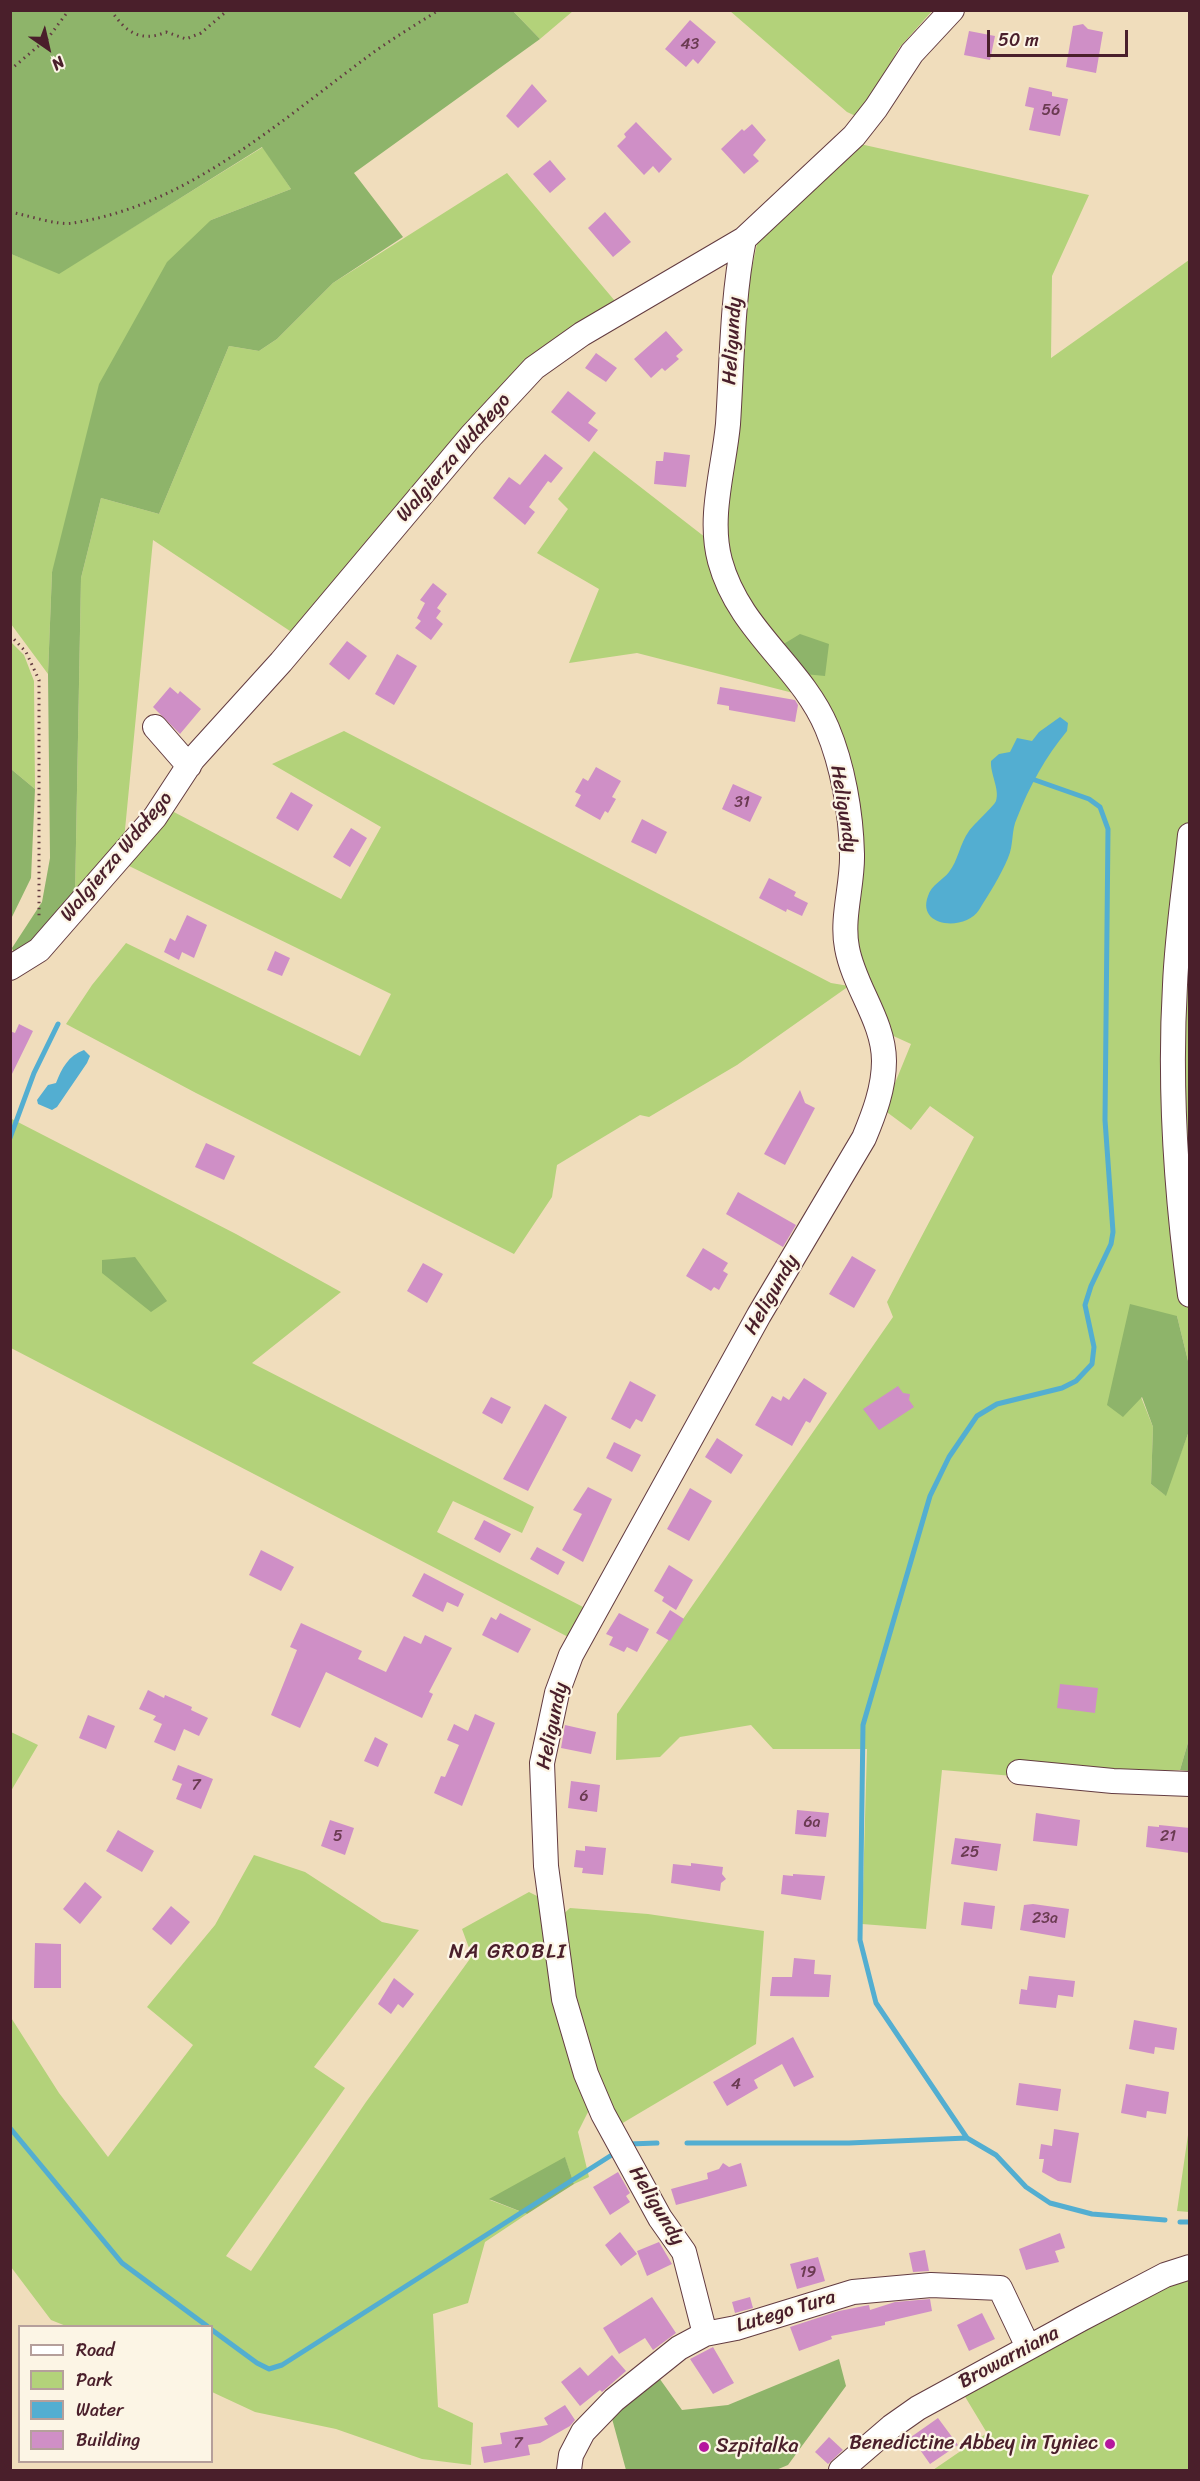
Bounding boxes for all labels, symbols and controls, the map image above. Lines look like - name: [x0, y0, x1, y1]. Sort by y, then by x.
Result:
- north arrow: [18, 18, 78, 78]
- scale bar: [990, 18, 1131, 56]
- text: 50 m: [998, 24, 1039, 56]
- house number: 43: [681, 35, 699, 55]
- text: N: [46, 48, 71, 78]
- house number: 56: [1042, 101, 1060, 121]
- street label: Heligundy: [718, 296, 748, 386]
- street label: Walgierza Wdałego: [392, 389, 516, 527]
- street label: Heligundy: [824, 764, 862, 854]
- street label: Walgierza Wdałego: [56, 787, 178, 927]
- house number: 31: [734, 793, 750, 813]
- street label: Heligundy: [740, 1251, 804, 1339]
- street label: Heligundy: [532, 1680, 574, 1772]
- house number: 7: [191, 1776, 201, 1796]
- house number: 6: [579, 1787, 589, 1807]
- house number: 6a: [803, 1813, 821, 1833]
- house number: 5: [333, 1827, 343, 1847]
- house number: 21: [1160, 1827, 1176, 1847]
- house number: 25: [960, 1843, 980, 1863]
- house number: 23a: [1032, 1909, 1058, 1929]
- district label: NA GROBLI: [450, 1940, 566, 1966]
- house number: 4: [731, 2075, 741, 2095]
- street label: Heligundy: [623, 2162, 689, 2250]
- house number: 19: [800, 2263, 816, 2283]
- street label: Lutego Tura: [734, 2286, 838, 2338]
- street label: Browarniana: [955, 2322, 1063, 2394]
- legend: [18, 2325, 213, 2463]
- text: Road: [76, 2334, 115, 2366]
- text: Park: [76, 2364, 113, 2396]
- text: Water: [76, 2394, 123, 2426]
- text: Building: [76, 2424, 140, 2456]
- place label: Benedictine Abbey in Tyniec: [849, 2432, 1098, 2456]
- house number: 7: [513, 2434, 523, 2454]
- place label: Szpitalka: [716, 2435, 799, 2459]
- marker: Benedictine Abbey in Tyniec: [1103, 2437, 1117, 2451]
- marker: Szpitalka: [697, 2440, 711, 2454]

